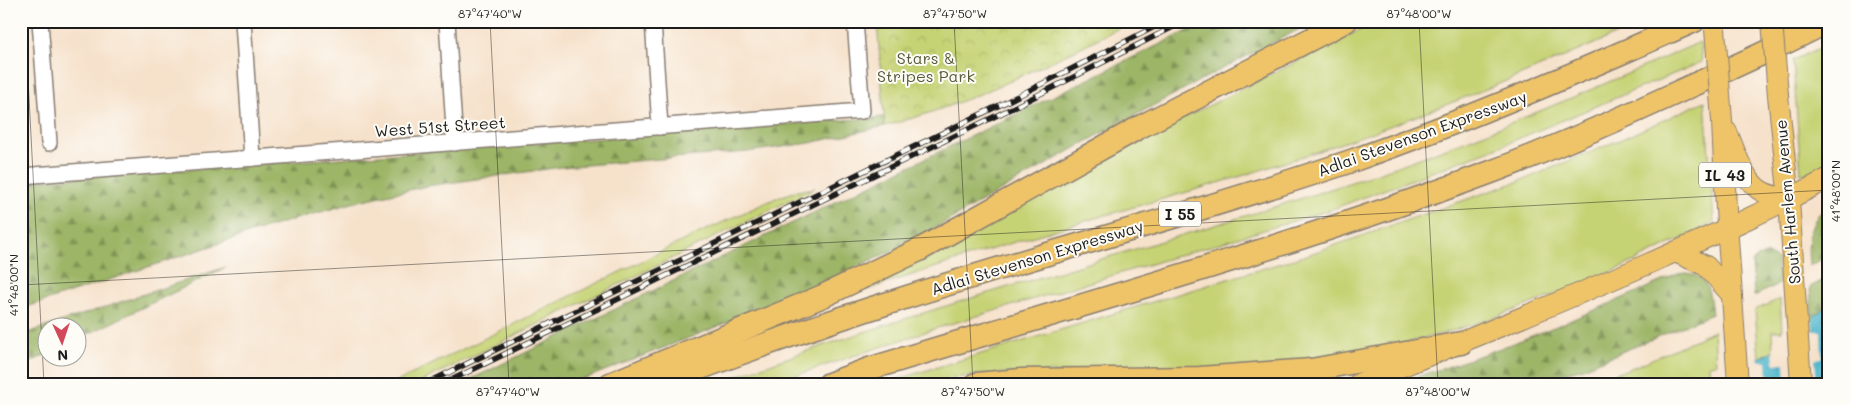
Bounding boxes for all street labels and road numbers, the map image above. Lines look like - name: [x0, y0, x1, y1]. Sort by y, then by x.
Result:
- street label: Adlai Stevenson Expressway: [1315, 85, 1529, 181]
- street label: West 51st Street: [374, 111, 506, 141]
- street label: South Harlem Avenue: [1769, 119, 1805, 285]
- road number: IL 43: [1699, 162, 1751, 188]
- road number: I 55: [1159, 202, 1201, 226]
- street label: Adlai Stevenson Expressway: [928, 215, 1146, 299]

